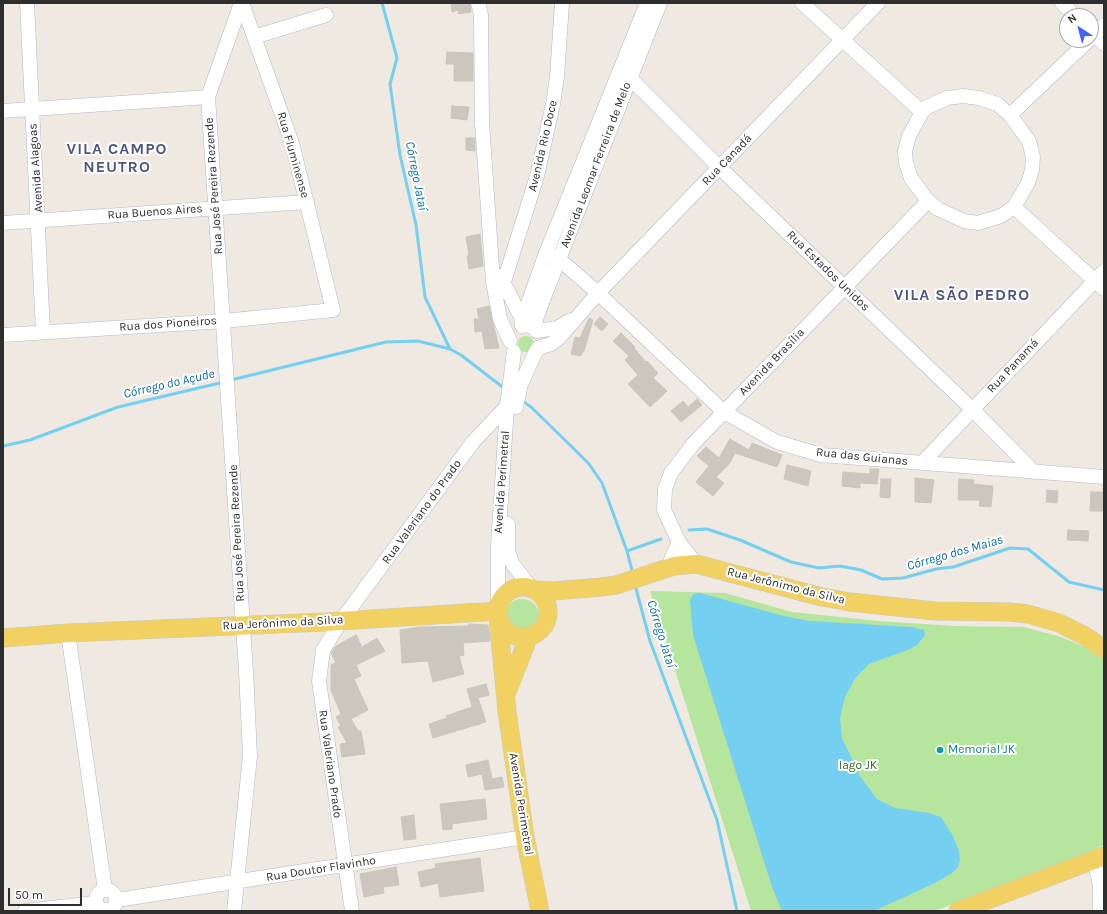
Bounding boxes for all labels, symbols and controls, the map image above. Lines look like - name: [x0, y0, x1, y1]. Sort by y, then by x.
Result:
- north arrow: [1059, 8, 1099, 48]
- text: N: [1065, 11, 1079, 26]
- street label: Avenida Leomar Ferreira de Melo: [558, 80, 634, 250]
- street label: Avenida Rio Doce: [525, 99, 561, 193]
- street label: Rua Fluminense: [274, 110, 312, 200]
- street label: Rua José Pereira Rezende: [202, 117, 226, 255]
- street label: Avenida Alagoas: [26, 123, 46, 213]
- street label: Rua Canadá: [699, 131, 755, 189]
- district label: VILA CAMPO NEUTRO: [67, 139, 167, 177]
- water label: Córrego Jataí: [402, 140, 430, 212]
- street label: Rua Buenos Aires: [107, 201, 203, 223]
- street label: Rua Estados Unidos: [784, 228, 872, 314]
- district label: VILA SÃO PEDRO: [894, 285, 1030, 305]
- street label: Rua dos Pioneiros: [119, 313, 217, 335]
- street label: Avenida Brasília: [736, 325, 808, 399]
- street label: Rua Panamá: [984, 336, 1042, 396]
- water label: Córrego do Açude: [122, 366, 216, 402]
- street label: Avenida Perimetral: [491, 430, 513, 534]
- street label: Rua das Guianas: [815, 445, 909, 469]
- street label: Rua Valeriano do Prado: [379, 457, 465, 567]
- street label: Rua José Pereira Rezende: [226, 464, 248, 602]
- water label: Córrego dos Maias: [905, 532, 1005, 574]
- street label: Rua Jerônimo da Silva: [726, 564, 846, 608]
- water label: Córrego Jataí: [643, 598, 679, 670]
- street label: Rua Jerônimo da Silva: [222, 613, 344, 633]
- street label: Rua Valeriano Prado: [315, 709, 345, 819]
- place label: Memorial JK: [948, 743, 1015, 757]
- marker: Memorial JK: [935, 745, 945, 755]
- street label: Avenida Perimetral: [506, 752, 536, 856]
- park label: lago JK: [839, 759, 877, 773]
- street label: Rua Doutor Flavinho: [265, 853, 377, 885]
- scale bar: [10, 880, 84, 906]
- text: 50 m: [15, 888, 43, 902]

